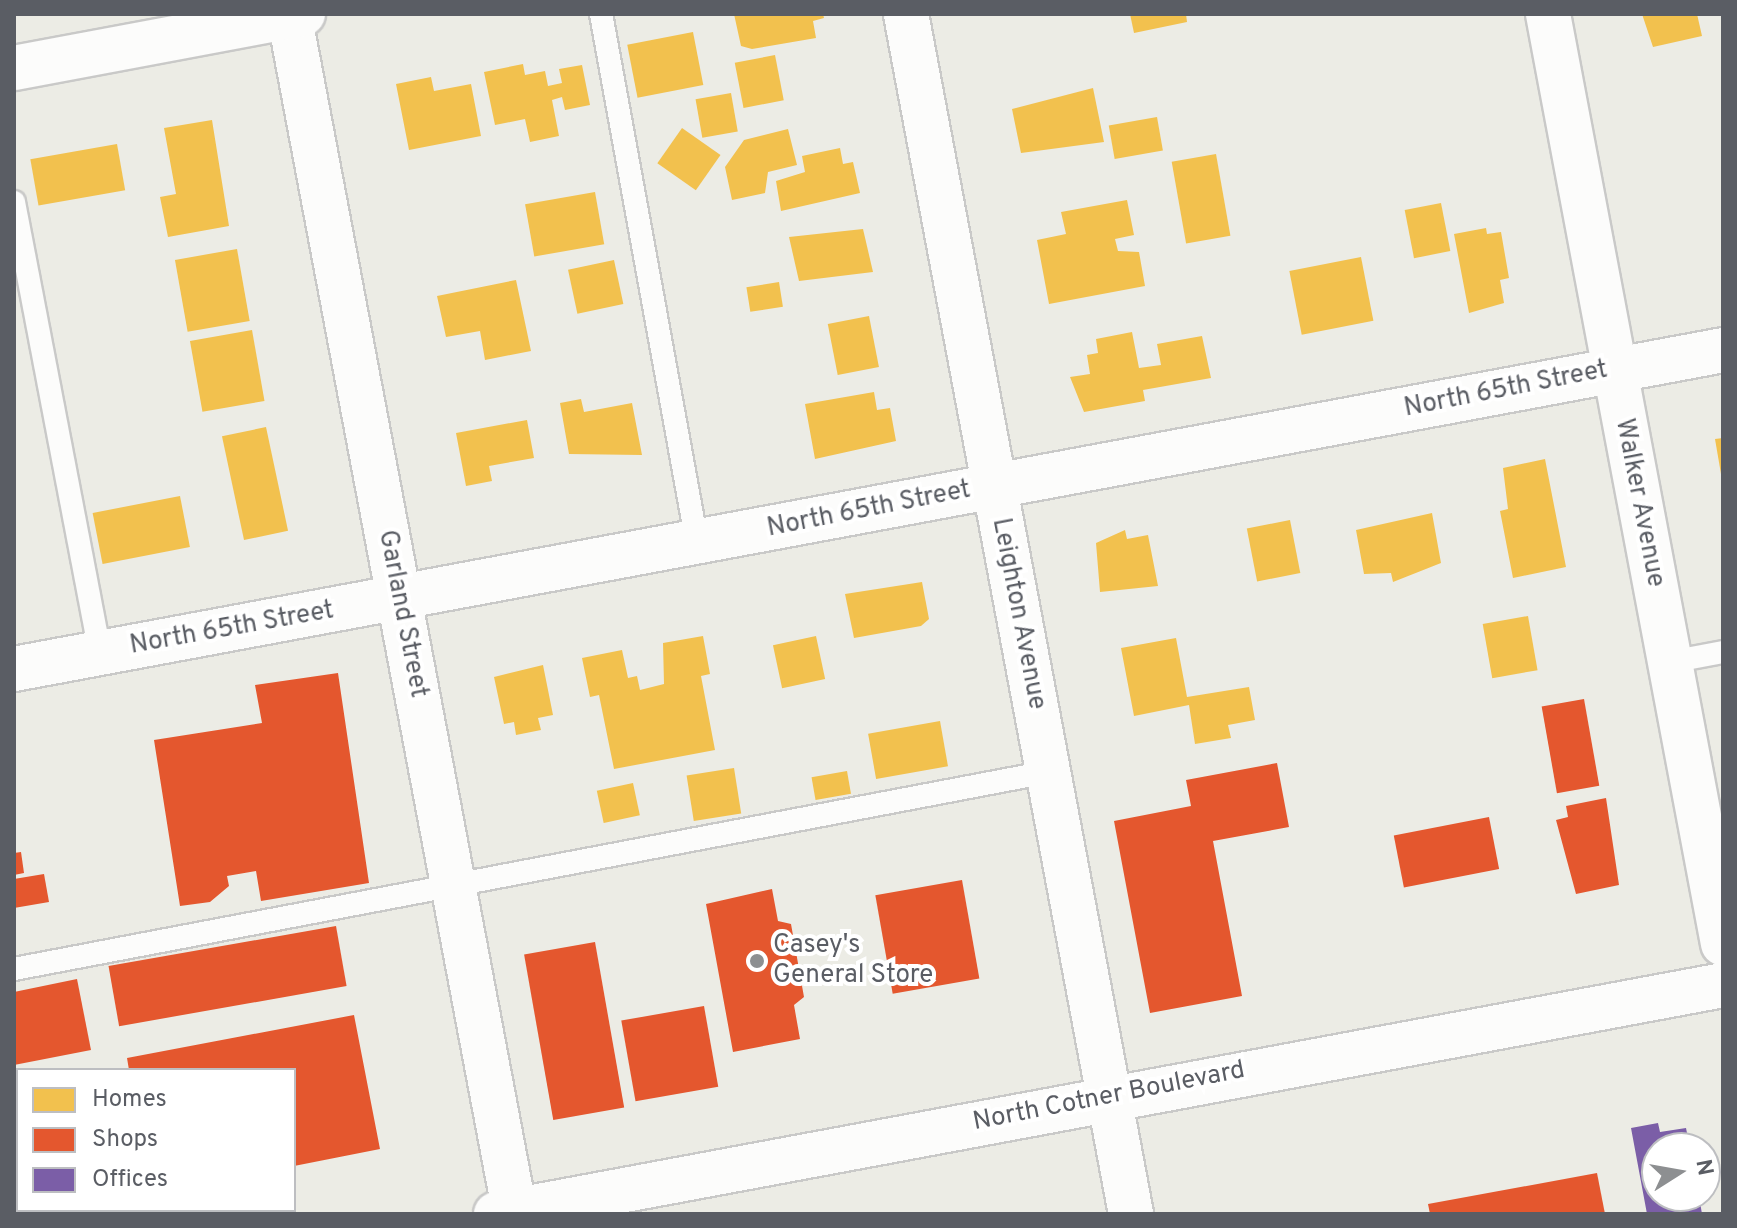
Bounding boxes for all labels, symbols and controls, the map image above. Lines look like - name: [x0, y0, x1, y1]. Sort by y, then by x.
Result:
- street label: North 65th Street: [1402, 355, 1610, 425]
- street label: Walker Avenue: [1607, 416, 1671, 590]
- street label: North 65th Street: [765, 475, 973, 545]
- street label: Leighton Avenue: [984, 515, 1052, 713]
- street label: Garland Street: [370, 528, 434, 700]
- street label: North 65th Street: [128, 596, 336, 662]
- place label: Casey's General Store: [773, 930, 933, 992]
- marker: Casey's General Store: [748, 952, 766, 970]
- street label: North Cotner Boulevard: [970, 1055, 1248, 1139]
- legend: [16, 1068, 296, 1212]
- text: Homes: [92, 1085, 167, 1115]
- text: Shops: [92, 1125, 158, 1155]
- north arrow: [1641, 1132, 1721, 1212]
- text: N: [1688, 1157, 1718, 1178]
- text: Offices: [92, 1165, 168, 1195]

